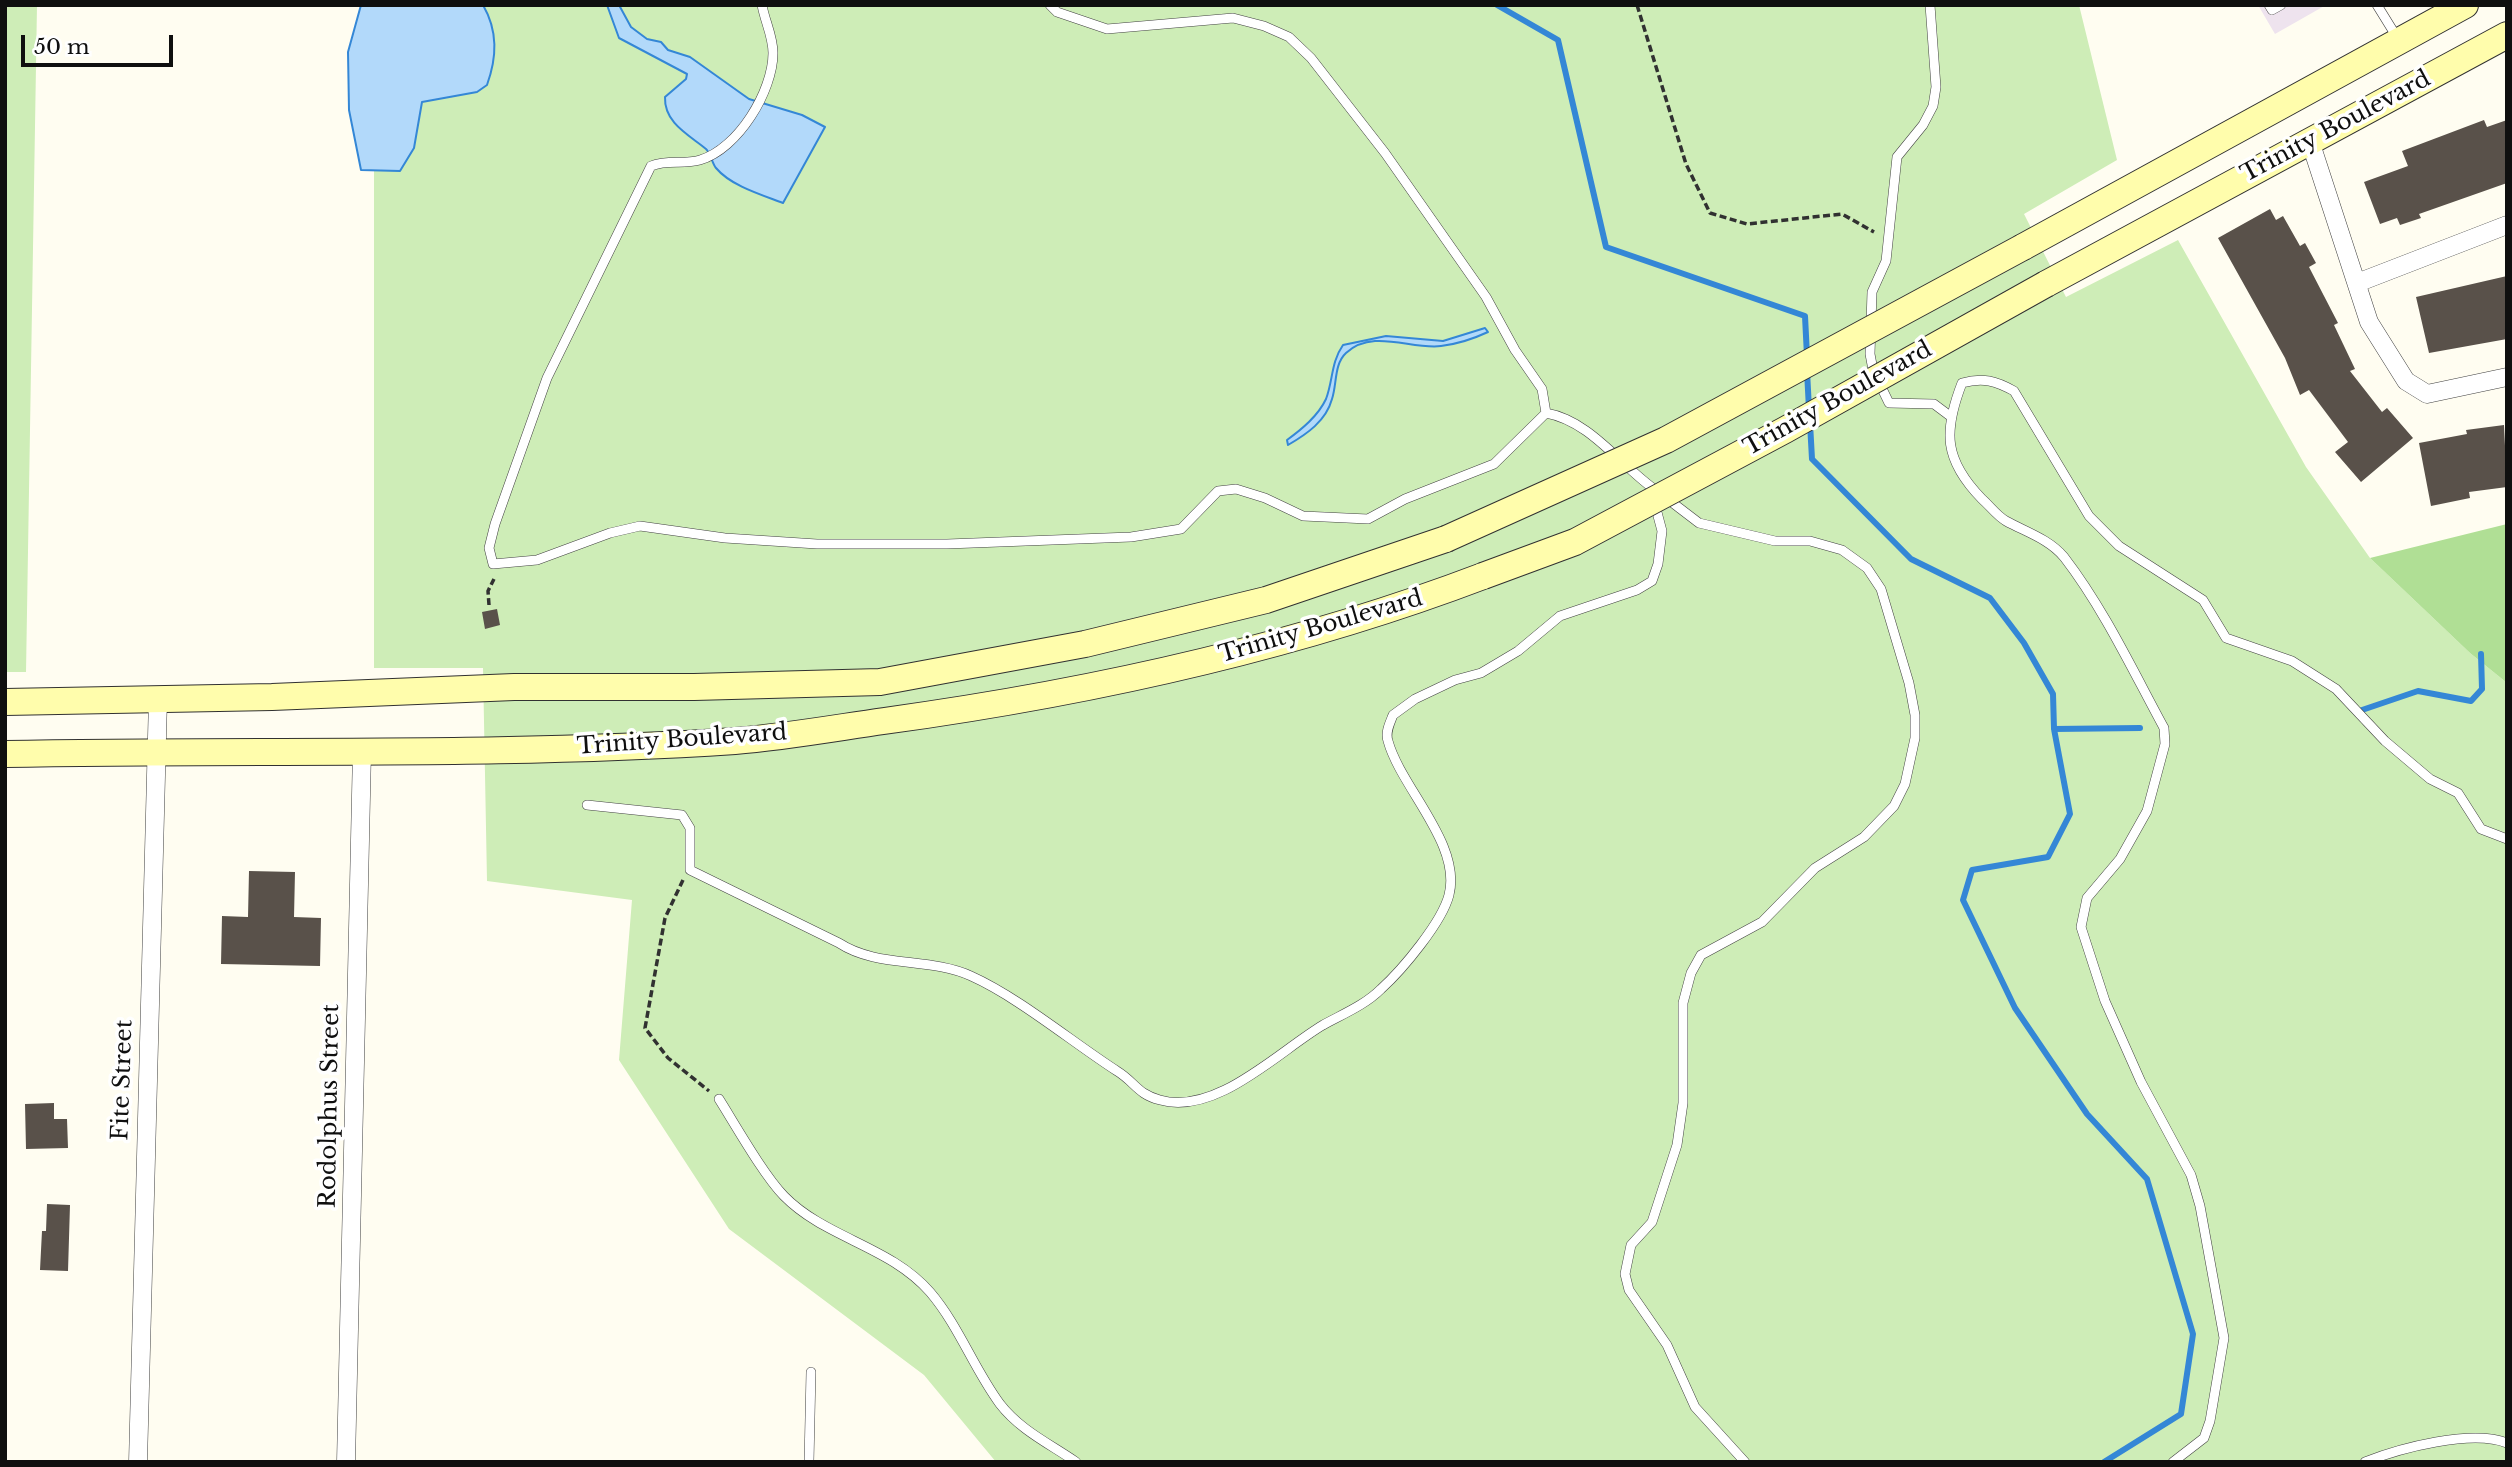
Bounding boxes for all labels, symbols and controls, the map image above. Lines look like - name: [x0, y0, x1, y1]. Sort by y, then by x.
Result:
- scale bar: [24, 21, 177, 65]
- text: 50 m: [34, 34, 89, 60]
- street label: Trinity Boulevard: [2237, 65, 2435, 189]
- street label: Trinity Boulevard: [1739, 336, 1937, 462]
- street label: Trinity Boulevard: [1216, 585, 1426, 669]
- street label: Trinity Boulevard: [576, 719, 788, 761]
- street label: Rodolphus Street: [314, 1004, 346, 1208]
- street label: Fite Street: [107, 1019, 139, 1141]

